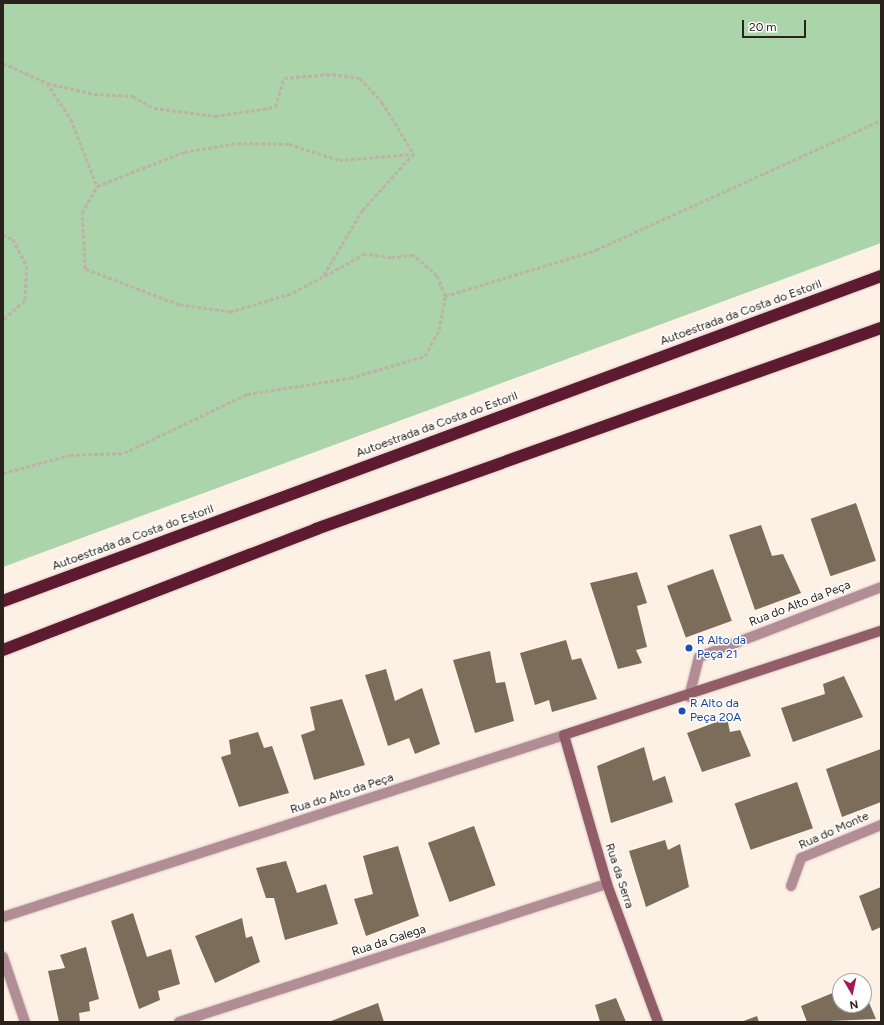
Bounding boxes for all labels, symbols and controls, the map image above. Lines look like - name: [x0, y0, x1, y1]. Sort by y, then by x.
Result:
- scale bar: [744, 12, 808, 38]
- text: 20 m: [749, 20, 777, 34]
- street label: Autoestrada da Costa do Estoril: [658, 277, 824, 349]
- street label: Autoestrada da Costa do Estoril: [354, 389, 520, 461]
- street label: Autoestrada da Costa do Estoril: [50, 502, 216, 574]
- street label: Rua do Alto da Peça: [747, 578, 853, 630]
- place label: R Alto da Peça 21: [697, 634, 746, 662]
- marker: R Alto da Peça 21: [684, 643, 694, 653]
- place label: R Alto da Peça 20A: [690, 697, 741, 725]
- marker: R Alto da Peça 20A: [677, 706, 687, 716]
- street label: Rua do Alto da Peça: [289, 771, 395, 817]
- street label: Rua do Monte: [797, 809, 871, 853]
- street label: Rua da Serra: [602, 842, 636, 910]
- street label: Rua da Galega: [350, 922, 428, 960]
- north arrow: [832, 973, 872, 1013]
- text: N: [849, 997, 859, 1011]

